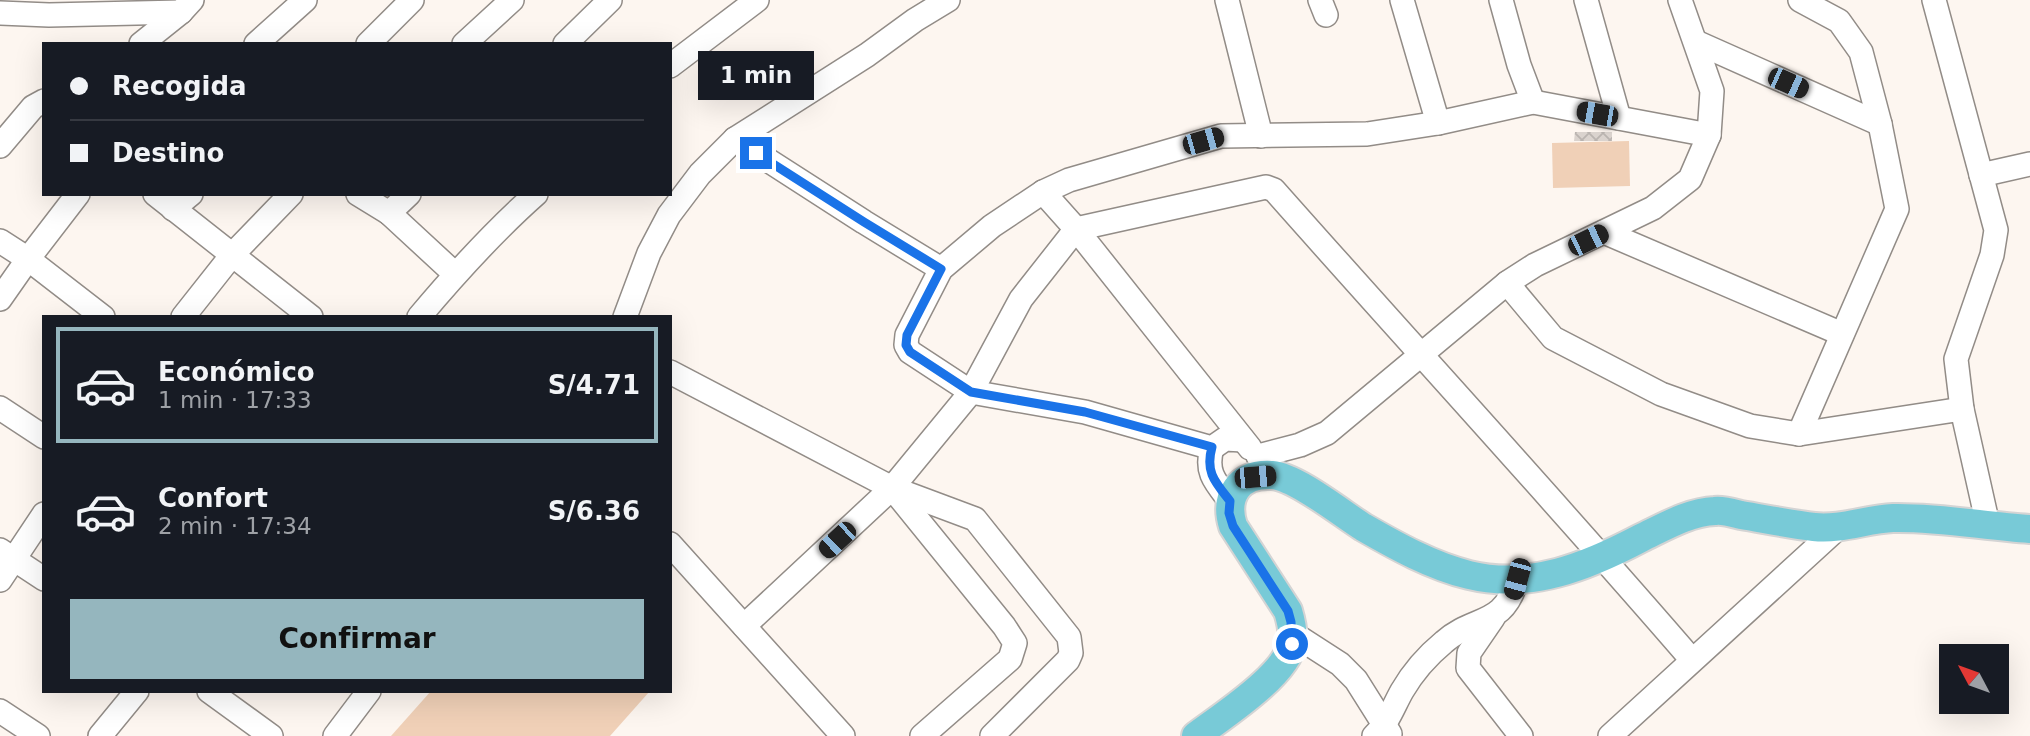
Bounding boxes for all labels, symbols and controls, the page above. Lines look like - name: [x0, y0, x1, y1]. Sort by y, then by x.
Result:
- callout: 1 min: [698, 52, 814, 100]
- text: 1 min: [720, 62, 792, 88]
- car: [1765, 65, 1812, 101]
- text: Recogida: [112, 71, 247, 101]
- car: [1575, 100, 1620, 128]
- car: [1180, 125, 1227, 157]
- route end: [740, 137, 772, 169]
- text: Destino: [112, 138, 224, 168]
- car: [1565, 221, 1612, 259]
- icon: car: [74, 354, 137, 417]
- text: Económico: [158, 357, 315, 387]
- text: S/4.71: [548, 370, 640, 400]
- text: 1 min · 17:33: [158, 387, 312, 413]
- car: [1234, 465, 1277, 489]
- icon: car: [74, 480, 137, 543]
- text: Confort: [158, 483, 268, 513]
- text: S/6.36: [548, 496, 640, 526]
- text: 2 min · 17:34: [158, 513, 312, 539]
- car: [815, 518, 860, 562]
- car: [1502, 556, 1533, 602]
- button: Confirmar: [70, 599, 644, 679]
- route start: [1276, 628, 1308, 660]
- north arrow: [1939, 644, 2009, 714]
- map controls: [1939, 644, 2009, 714]

